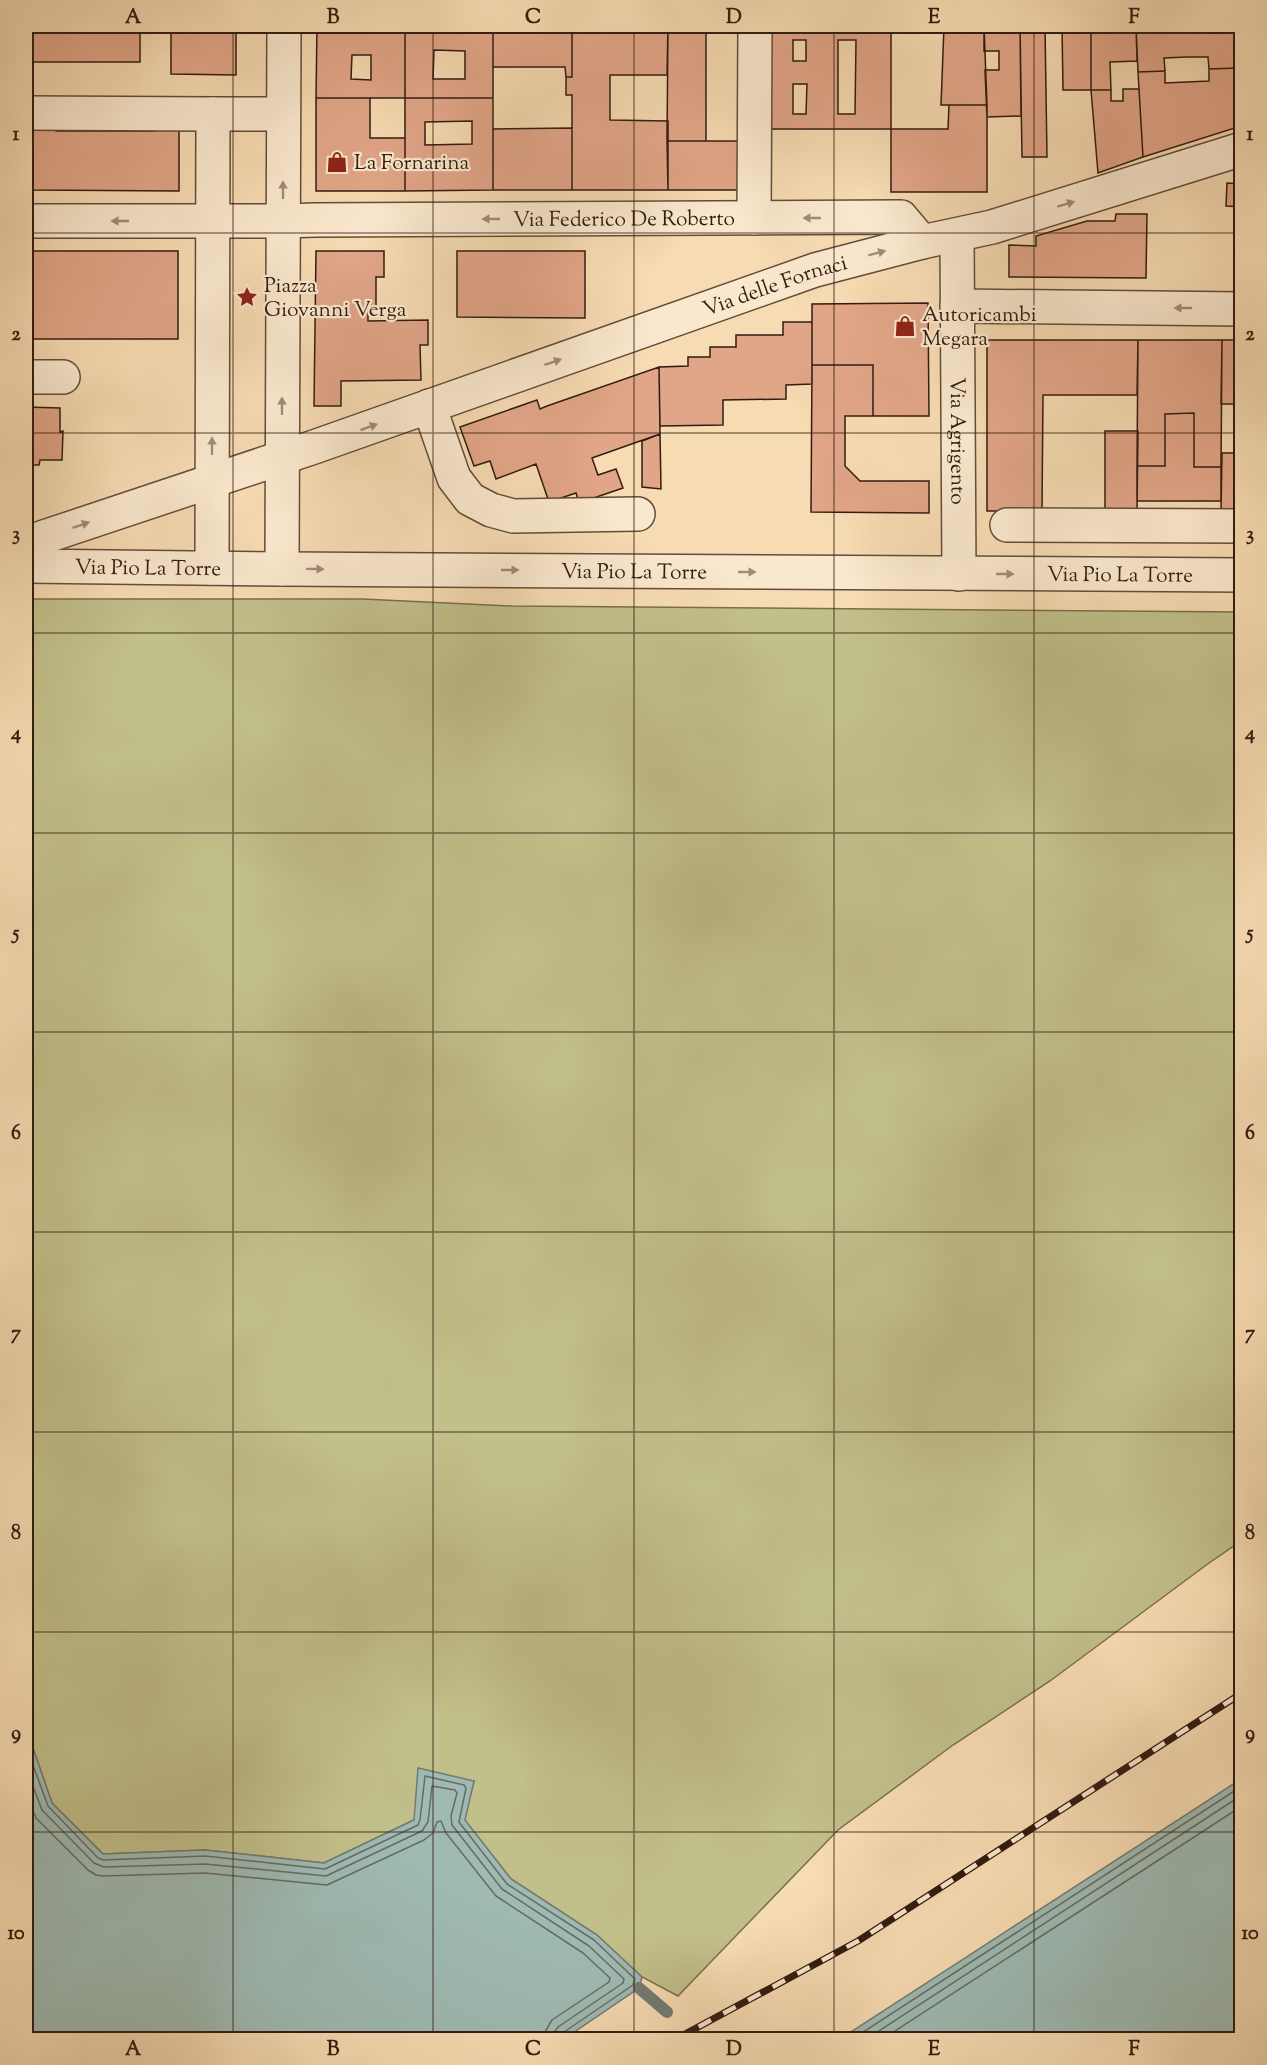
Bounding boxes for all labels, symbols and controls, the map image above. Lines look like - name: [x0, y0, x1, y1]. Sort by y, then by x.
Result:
- text: A: [125, 4, 142, 33]
- text: B: [327, 4, 340, 33]
- text: C: [525, 4, 541, 33]
- text: D: [726, 4, 742, 33]
- text: E: [928, 4, 941, 33]
- text: F: [1128, 4, 1140, 33]
- text: 1: [13, 121, 20, 150]
- text: 1: [1247, 121, 1254, 150]
- place label: La Fornarina: [354, 149, 470, 179]
- shop icon: La Fornarina: [325, 150, 349, 174]
- one-way arrow: [278, 180, 288, 199]
- one-way arrow: [1057, 199, 1075, 208]
- street label: Via Federico De Roberto: [513, 205, 735, 236]
- one-way arrow: [802, 213, 821, 222]
- one-way arrow: [481, 214, 500, 224]
- one-way arrow: [110, 216, 129, 226]
- one-way arrow: [868, 248, 886, 258]
- street label: Via delle Fornaci: [699, 249, 851, 325]
- place label: Piazza Giovanni Verga: [264, 272, 407, 326]
- place icon: Piazza Giovanni Verga: [235, 285, 259, 309]
- place label: Autoricambi Megara: [922, 301, 1037, 355]
- one-way arrow: [1174, 303, 1193, 313]
- shop icon: Autoricambi Megara: [893, 314, 917, 338]
- text: 2: [11, 321, 21, 350]
- text: 2: [1245, 321, 1255, 350]
- one-way arrow: [544, 356, 562, 366]
- street label: Via Agrigento: [941, 377, 972, 505]
- one-way arrow: [277, 396, 287, 415]
- one-way arrow: [360, 421, 378, 431]
- one-way arrow: [207, 437, 217, 456]
- one-way arrow: [72, 519, 90, 529]
- text: 3: [12, 521, 20, 550]
- text: 3: [1246, 521, 1254, 550]
- street label: Via Pio La Torre: [75, 554, 221, 585]
- street label: Via Pio La Torre: [561, 558, 707, 589]
- street label: Via Pio La Torre: [1047, 561, 1193, 592]
- one-way arrow: [305, 564, 324, 573]
- one-way arrow: [500, 565, 519, 575]
- one-way arrow: [737, 567, 756, 577]
- one-way arrow: [995, 569, 1014, 579]
- text: 4: [10, 720, 21, 749]
- text: 4: [1244, 720, 1255, 749]
- text: 5: [11, 920, 20, 949]
- text: 5: [1245, 920, 1254, 949]
- text: 6: [11, 1120, 21, 1149]
- text: 6: [1245, 1120, 1255, 1149]
- text: 7: [11, 1320, 22, 1349]
- text: 7: [1245, 1320, 1256, 1349]
- text: 8: [11, 1520, 21, 1549]
- text: 8: [1245, 1520, 1255, 1549]
- text: 9: [11, 1720, 21, 1749]
- text: 9: [1245, 1720, 1255, 1749]
- text: 10: [7, 1920, 25, 1949]
- text: 10: [1241, 1920, 1259, 1949]
- text: A: [125, 2036, 142, 2065]
- text: B: [327, 2036, 340, 2065]
- text: C: [525, 2036, 541, 2065]
- text: D: [726, 2036, 742, 2065]
- text: E: [928, 2036, 941, 2065]
- text: F: [1128, 2036, 1140, 2065]

